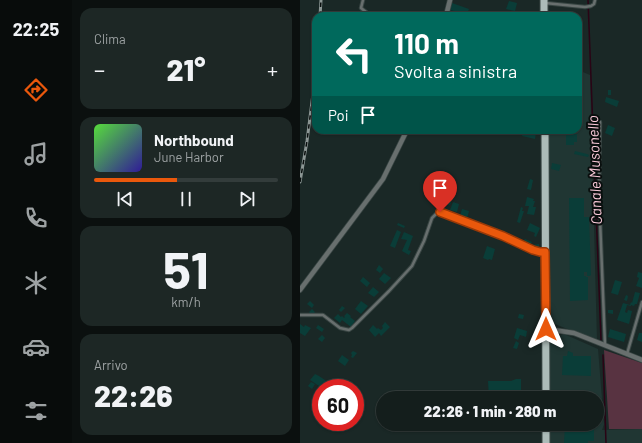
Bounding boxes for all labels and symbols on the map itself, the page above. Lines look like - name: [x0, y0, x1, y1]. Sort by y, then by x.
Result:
- water label: Canale Musonello: [583, 115, 605, 225]
- pin: [423, 171, 457, 212]
- position arrow: [525, 308, 567, 350]
- speed limit sign: 60: [312, 379, 364, 431]

